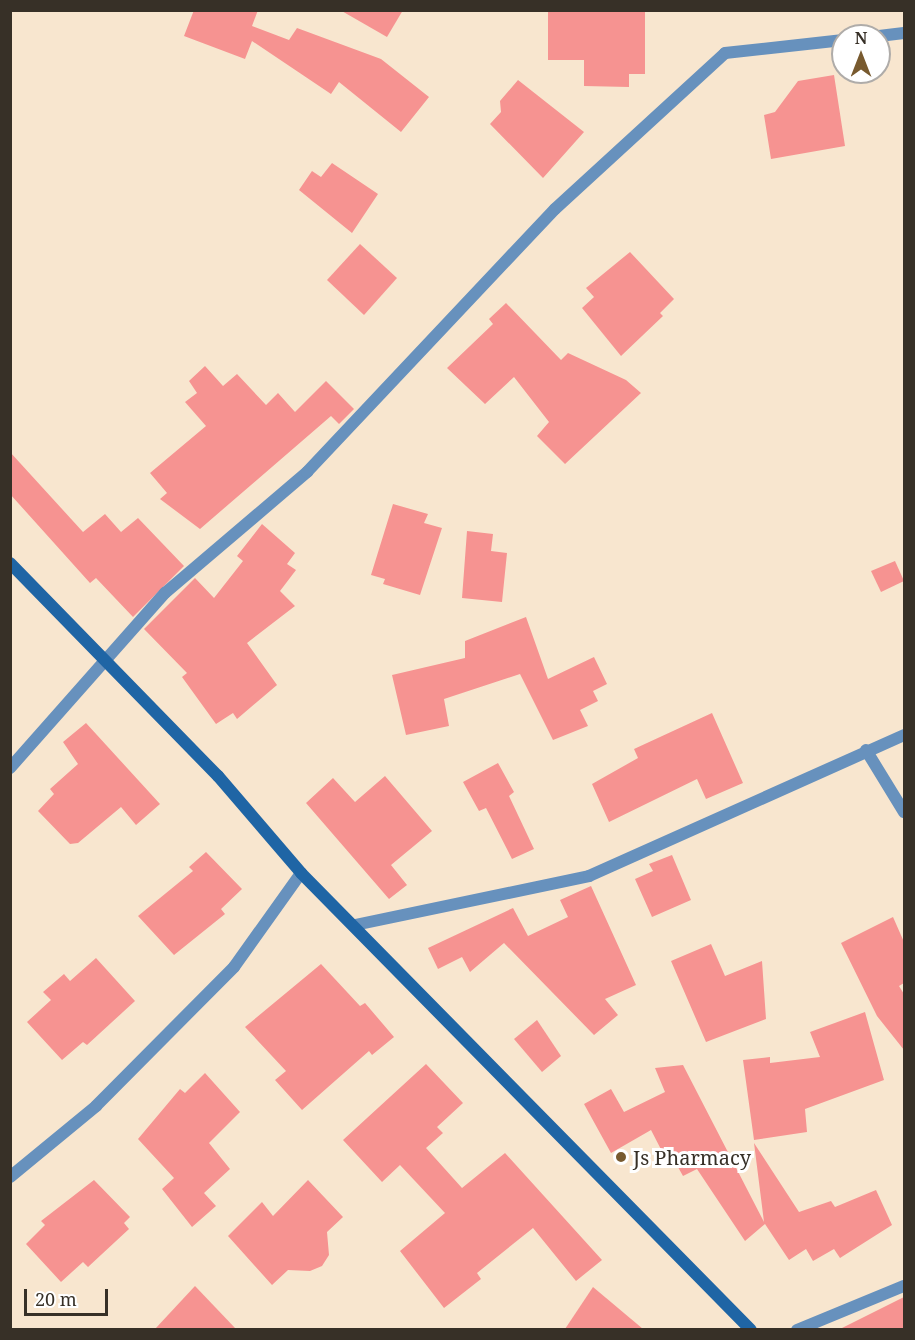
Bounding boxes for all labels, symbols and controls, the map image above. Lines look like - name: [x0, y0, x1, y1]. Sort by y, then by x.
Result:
- north arrow: [831, 24, 891, 84]
- text: N: [855, 27, 867, 49]
- place label: Js Pharmacy: [633, 1145, 751, 1169]
- marker: Js Pharmacy: [614, 1150, 628, 1164]
- scale bar: [27, 1277, 111, 1315]
- text: 20 m: [35, 1287, 77, 1311]

